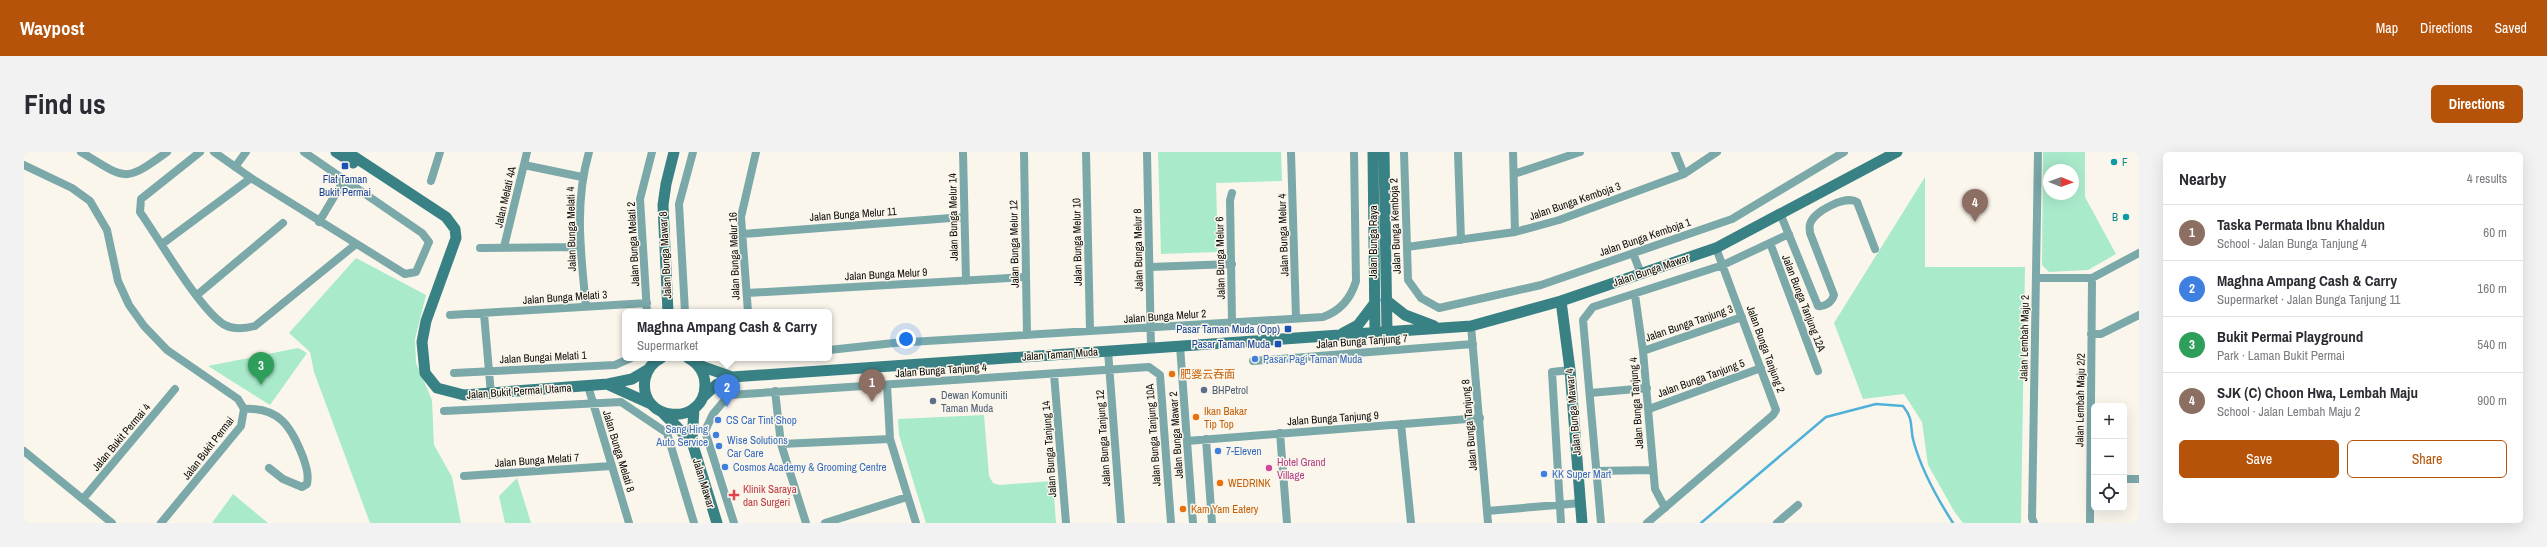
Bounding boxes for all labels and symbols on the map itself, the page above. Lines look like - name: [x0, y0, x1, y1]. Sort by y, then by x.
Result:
- place label: F: [2122, 155, 2128, 169]
- marker: F: [2109, 157, 2119, 167]
- marker: Flat Taman Bukit Permai: [340, 161, 350, 171]
- street label: Jalan Melati 4A: [491, 164, 519, 229]
- north arrow: [2043, 164, 2079, 200]
- place label: Flat Taman Bukit Permai: [319, 172, 371, 199]
- street label: Jalan Bunga Melur 14: [945, 173, 961, 261]
- street label: Jalan Bunga Kemboja 2: [1386, 178, 1404, 274]
- street label: Jalan Bunga Kemboja 3: [1527, 179, 1623, 223]
- street label: Jalan Bunga Melati 4: [563, 187, 579, 271]
- pin: 4: [1962, 189, 1988, 222]
- street label: Jalan Bunga Melur 4: [1275, 193, 1291, 277]
- street label: Jalan Bunga Melur 10: [1069, 198, 1085, 286]
- street label: Jalan Bunga Melur 12: [1006, 200, 1022, 288]
- street label: Jalan Bunga Melati 2: [624, 201, 642, 287]
- street label: Jalan Bunga Melur 11: [809, 204, 897, 224]
- street label: Jalan Bunga Raya: [1366, 205, 1380, 279]
- street label: Jalan Bunga Melur 8: [1130, 209, 1146, 291]
- place label: B: [2112, 210, 2118, 224]
- street label: Jalan Bunga Mawar 8: [656, 211, 674, 299]
- street label: Jalan Bunga Melur 16: [725, 212, 743, 300]
- marker: B: [2121, 212, 2131, 222]
- street label: Jalan Bunga Kemboja 1: [1597, 215, 1693, 259]
- street label: Jalan Bunga Melur 6: [1212, 217, 1228, 299]
- street label: Jalan Bunga Mawar: [1611, 250, 1691, 290]
- street label: Jalan Bunga Tanjung 12A: [1779, 252, 1829, 354]
- street label: Jalan Bunga Melur 9: [844, 265, 928, 283]
- street label: Jalan Bunga Melati 3: [522, 287, 608, 307]
- street label: Jalan Lembah Maju 2: [2016, 295, 2032, 381]
- street label: Jalan Bunga Tanjung 3: [1643, 301, 1735, 345]
- street label: Jalan Bunga Tanjung 2: [1744, 303, 1788, 395]
- street label: Jalan Bunga Melur 2: [1123, 306, 1207, 326]
- place label: Pasar Taman Muda (Opp): [1176, 322, 1280, 336]
- marker: Pasar Taman Muda (Opp): [1283, 324, 1293, 334]
- your location: [896, 329, 916, 349]
- street label: Jalan Bunga Tanjung 7: [1316, 331, 1408, 351]
- place label: Pasar Taman Muda: [1192, 337, 1270, 351]
- marker: Pasar Taman Muda: [1273, 339, 1283, 349]
- street label: Jalan Taman Muda: [1021, 344, 1099, 364]
- street label: Jalan Bungai Melati 1: [499, 348, 587, 366]
- pin: 3: [248, 352, 274, 385]
- place label: Pasar Pagi Taman Muda: [1263, 352, 1362, 366]
- street label: Jalan Lembah Maju 2/2: [2072, 353, 2088, 447]
- marker: Pasar Pagi Taman Muda: [1250, 354, 1260, 364]
- street label: Jalan Bunga Tanjung 5: [1655, 356, 1747, 400]
- street label: Jalan Bunga Tanjung 4: [1626, 357, 1646, 449]
- street label: Jalan Bunga Tanjung 4: [895, 360, 987, 380]
- place label: 肥婆云吞面: [1180, 367, 1235, 381]
- street label: Jalan Bunga Mawar 4: [1562, 368, 1584, 456]
- pin: 1: [859, 369, 885, 402]
- marker: 肥婆云吞面: [1167, 369, 1177, 379]
- pin: 2: [714, 374, 740, 407]
- street label: Jalan Bunga Tanjung 8: [1458, 379, 1480, 471]
- street label: Jalan Bukit Permai Utama: [466, 380, 572, 402]
- street label: Jalan Bunga Tanjung 10A: [1142, 382, 1164, 487]
- place label: BHPetrol: [1212, 383, 1248, 397]
- marker: BHPetrol: [1199, 385, 1209, 395]
- place label: Dewan Komuniti Taman Muda: [941, 388, 1008, 415]
- street label: Jalan Bunga Tanjung 12: [1093, 389, 1113, 487]
- street label: Jalan Bunga Mawar 2: [1166, 391, 1186, 479]
- marker: Dewan Komuniti Taman Muda: [928, 396, 938, 406]
- street label: Jalan Bukit Permai 4: [89, 400, 153, 474]
- street label: Jalan Bunga Tanjung 14: [1039, 400, 1059, 498]
- place label: Ikan Bakar Tip Top: [1204, 404, 1247, 431]
- street label: Jalan Bunga Melati 8: [600, 408, 638, 494]
- street label: Jalan Bunga Tanjung 9: [1287, 408, 1379, 428]
- marker: Ikan Bakar Tip Top: [1191, 412, 1201, 422]
- place label: CS Car Tint Shop: [726, 413, 797, 427]
- street label: Jalan Bukit Permai: [179, 414, 237, 482]
- marker: CS Car Tint Shop: [713, 415, 723, 425]
- place label: Sang Hing Auto Service: [655, 422, 708, 449]
- marker: Sang Hing Auto Service: [711, 430, 721, 440]
- place label: Wise Solutions Car Care: [727, 433, 788, 460]
- marker: Wise Solutions Car Care: [714, 441, 724, 451]
- place label: 7-Eleven: [1226, 444, 1262, 458]
- marker: 7-Eleven: [1213, 446, 1223, 456]
- street label: Jalan Bunga Melati 7: [494, 450, 580, 470]
- place label: Hotel Grand Village: [1277, 455, 1326, 482]
- street label: Jalan Mawar: [690, 457, 718, 509]
- place label: Cosmos Academy & Grooming Centre: [733, 460, 886, 474]
- marker: Cosmos Academy & Grooming Centre: [720, 462, 730, 472]
- marker: Hotel Grand Village: [1264, 463, 1274, 473]
- place label: KK Super Mart: [1552, 467, 1612, 481]
- marker: KK Super Mart: [1539, 469, 1549, 479]
- place label: WEDRINK: [1228, 476, 1271, 490]
- marker: WEDRINK: [1215, 478, 1225, 488]
- place label: Klinik Saraya dan Surgeri: [743, 482, 797, 509]
- marker: Klinik Saraya dan Surgeri: [728, 489, 740, 501]
- place label: Kam Yam Eatery: [1191, 502, 1259, 516]
- marker: Kam Yam Eatery: [1178, 504, 1188, 514]

